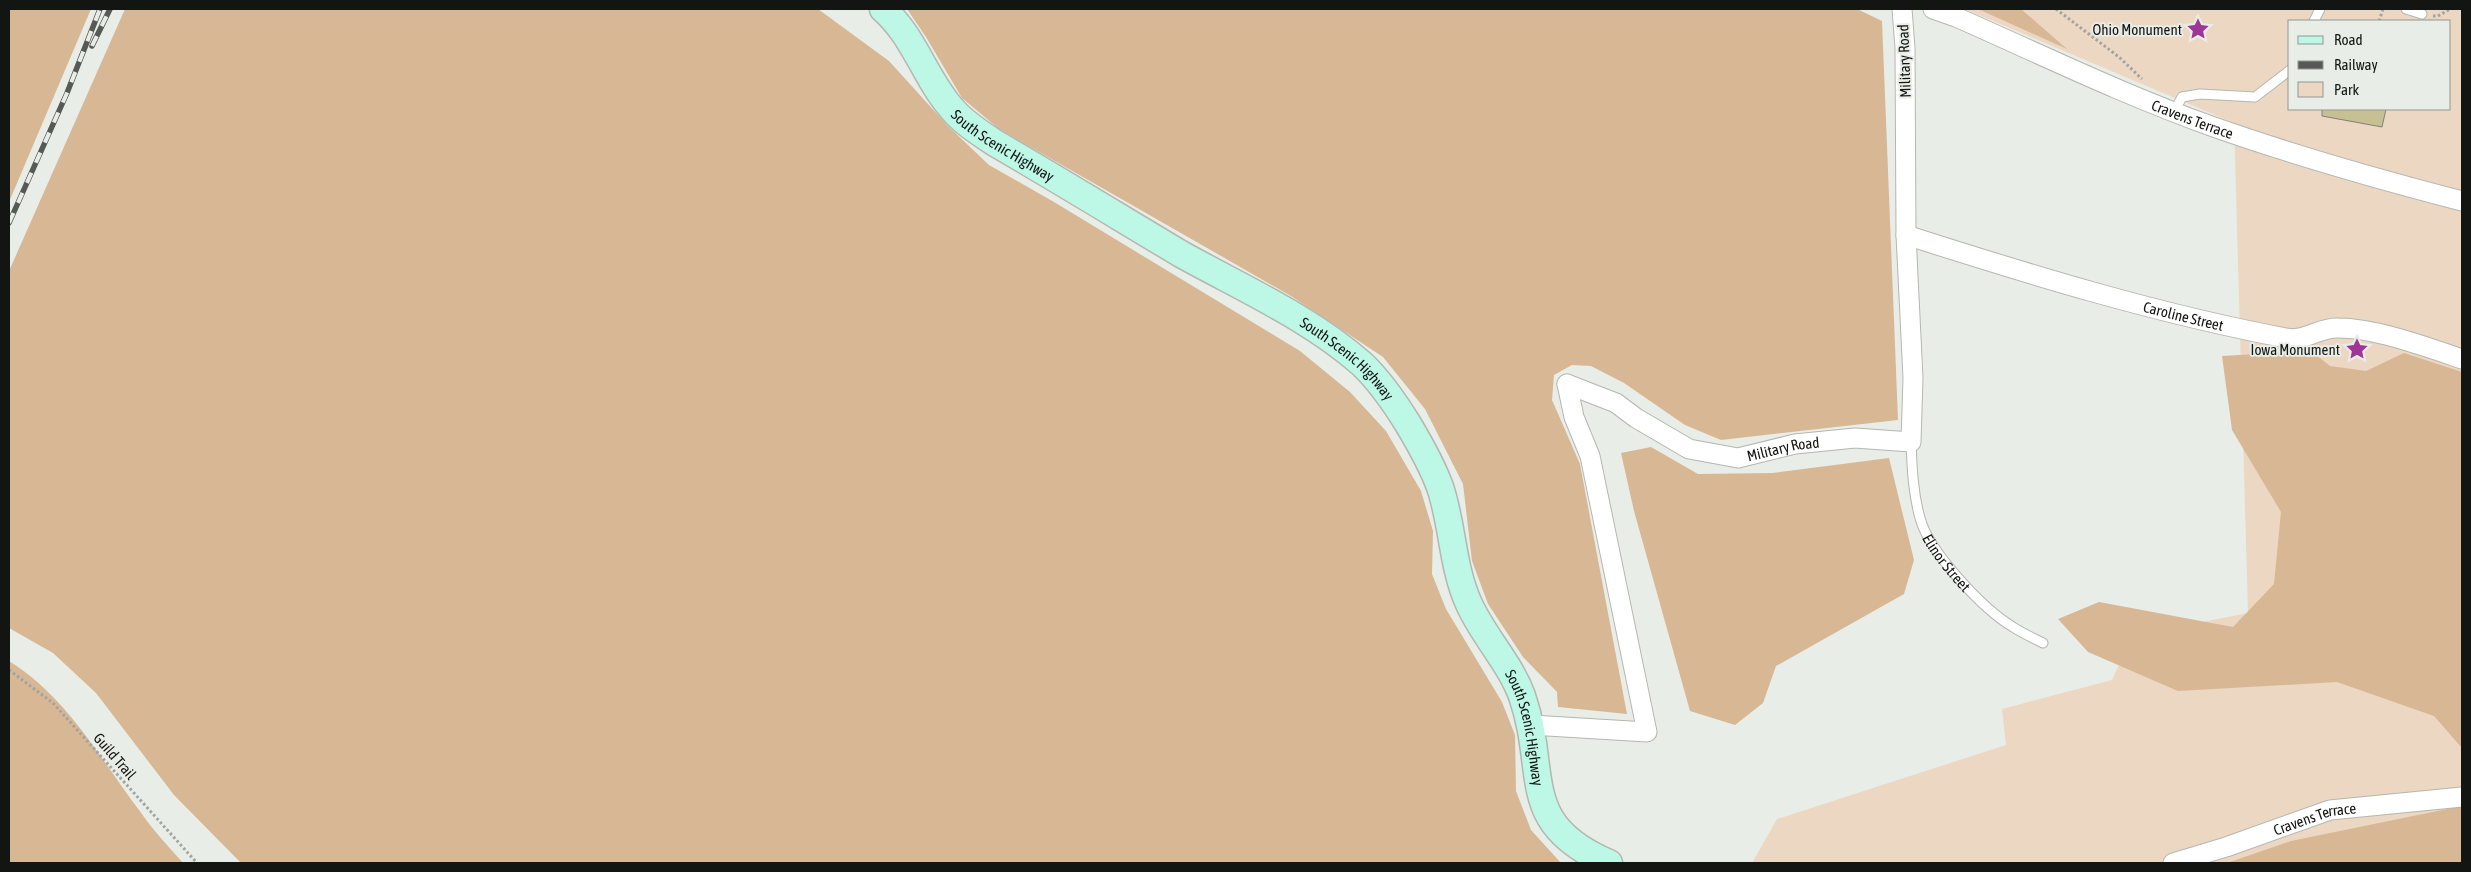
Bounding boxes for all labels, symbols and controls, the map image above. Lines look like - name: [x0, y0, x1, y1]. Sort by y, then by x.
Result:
- place icon: Ohio Monument: [2185, 16, 2211, 42]
- legend: [2288, 20, 2451, 110]
- place label: Ohio Monument: [2093, 21, 2182, 38]
- street label: Military Road: [1894, 24, 1914, 98]
- text: Road: [2334, 31, 2363, 48]
- text: Railway: [2334, 56, 2378, 73]
- text: Park: [2334, 81, 2359, 98]
- street label: Cravens Terrace: [2149, 96, 2236, 142]
- street label: South Scenic Highway: [948, 106, 1058, 185]
- street label: Caroline Street: [2142, 298, 2225, 333]
- street label: South Scenic Highway: [1297, 313, 1398, 403]
- place icon: Iowa Monument: [2344, 336, 2370, 362]
- place label: Iowa Monument: [2251, 341, 2340, 358]
- street label: Military Road: [1745, 433, 1820, 464]
- street label: Elinor Street: [1920, 531, 1974, 595]
- street label: South Scenic Highway: [1502, 666, 1547, 787]
- street label: Guild Trail: [90, 729, 140, 783]
- street label: Cravens Terrace: [2271, 799, 2357, 838]

